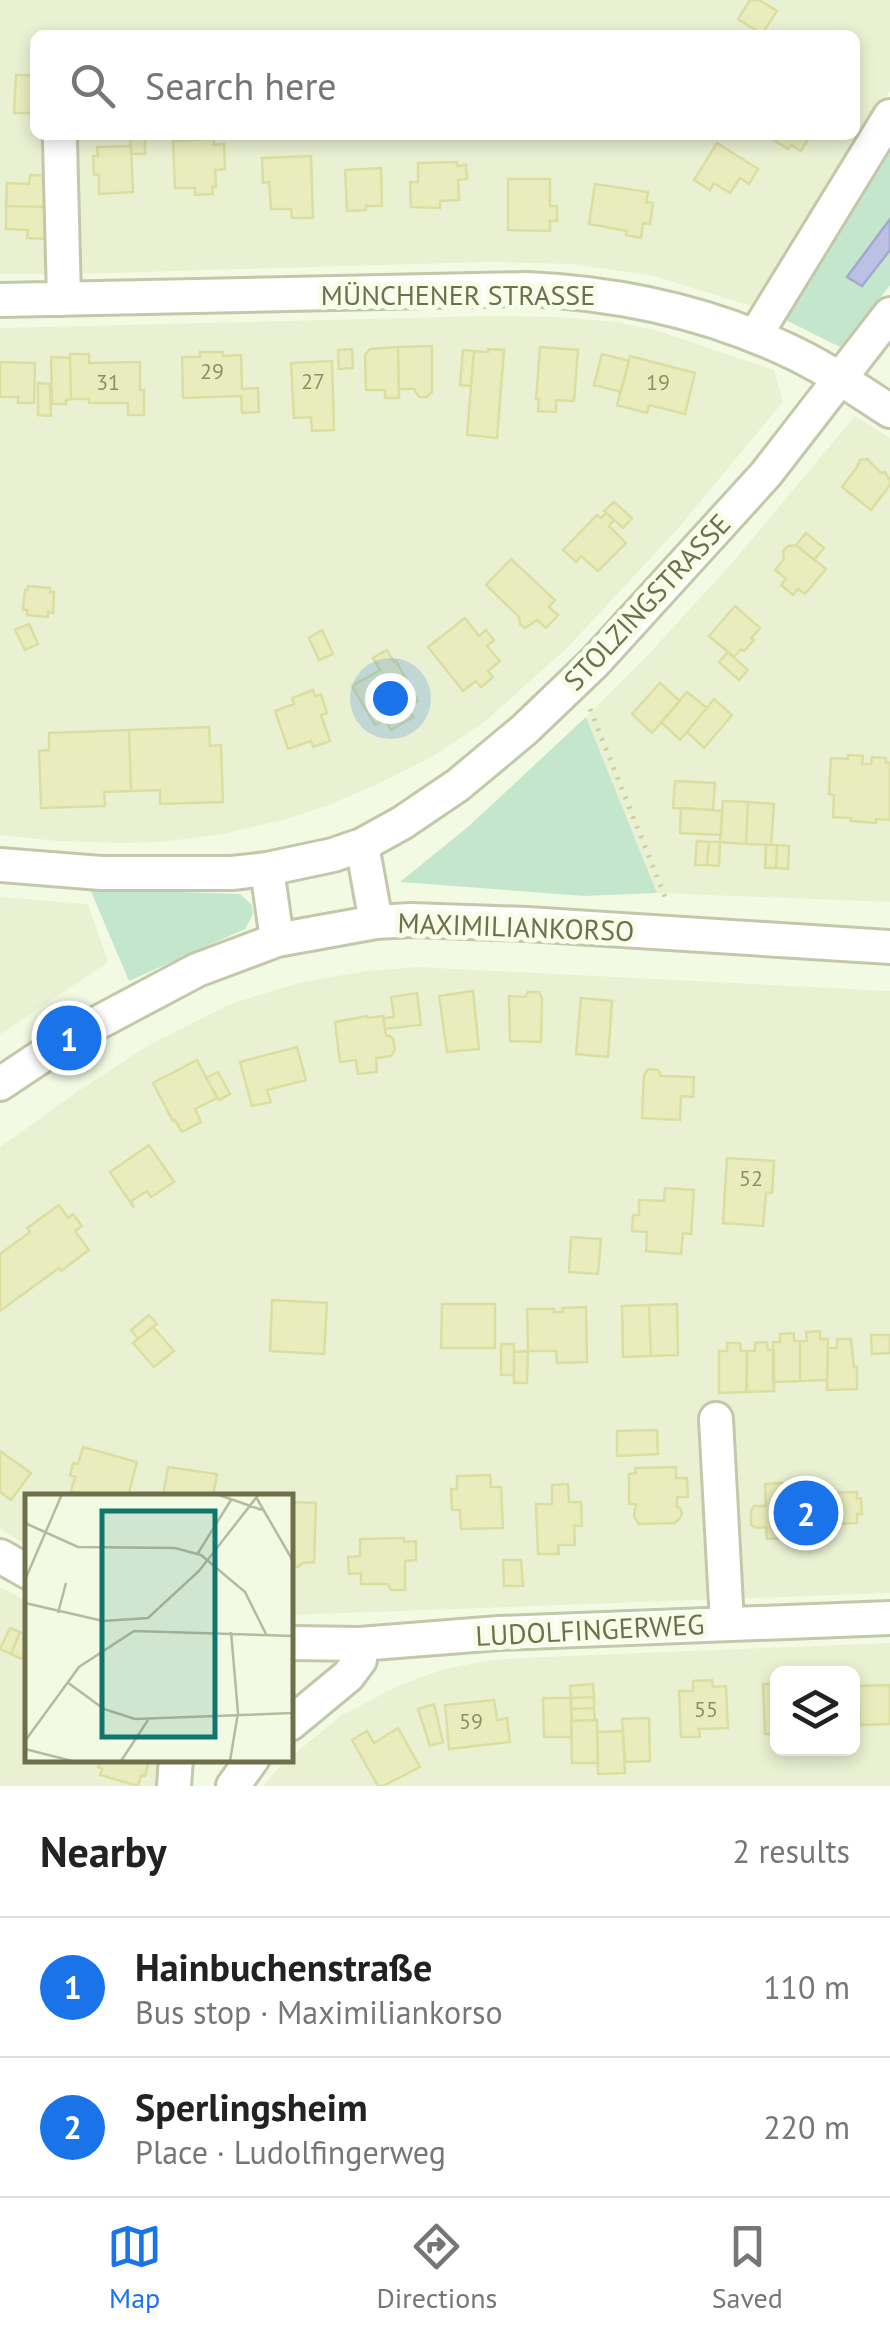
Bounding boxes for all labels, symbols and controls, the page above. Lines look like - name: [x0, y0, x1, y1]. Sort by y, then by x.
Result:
- search box: [30, 30, 860, 140]
- icon: search: [65, 58, 120, 113]
- text: Search here: [145, 61, 337, 110]
- street label: MÜNCHENER STRASSE: [321, 276, 595, 313]
- house number: 29: [200, 357, 224, 385]
- house number: 27: [301, 367, 325, 395]
- house number: 31: [96, 368, 120, 396]
- house number: 19: [646, 368, 670, 396]
- street label: STOLZINGSTRASSE: [555, 505, 738, 698]
- your location: [365, 673, 416, 724]
- street label: MAXIMILIANKORSO: [397, 904, 635, 949]
- pin: 1: [36, 1000, 102, 1076]
- house number: 52: [739, 1164, 763, 1192]
- pin: 2: [774, 1476, 838, 1550]
- inset map: [25, 1494, 292, 1761]
- street label: LUDOLFINGERWEG: [475, 1605, 705, 1654]
- map controls: [770, 1666, 860, 1756]
- button: layers: [770, 1666, 860, 1756]
- house number: 55: [694, 1695, 718, 1723]
- house number: 59: [459, 1707, 483, 1735]
- text: Nearby: [40, 1824, 167, 1879]
- text: 2 results: [732, 1830, 850, 1872]
- text: Hainbuchenstraße: [135, 1942, 432, 1991]
- text: 1: [63, 1966, 82, 2008]
- text: 110 m: [763, 1966, 850, 2008]
- text: Bus stop · Maximiliankorso: [135, 1991, 503, 2033]
- text: Sperlingsheim: [135, 2082, 368, 2131]
- text: 2: [63, 2106, 82, 2148]
- text: 220 m: [763, 2106, 850, 2148]
- text: Place · Ludolfingerweg: [135, 2131, 446, 2173]
- tab: Map: [107, 2219, 162, 2316]
- tab: Directions: [376, 2219, 497, 2316]
- tab: Saved: [712, 2219, 783, 2316]

